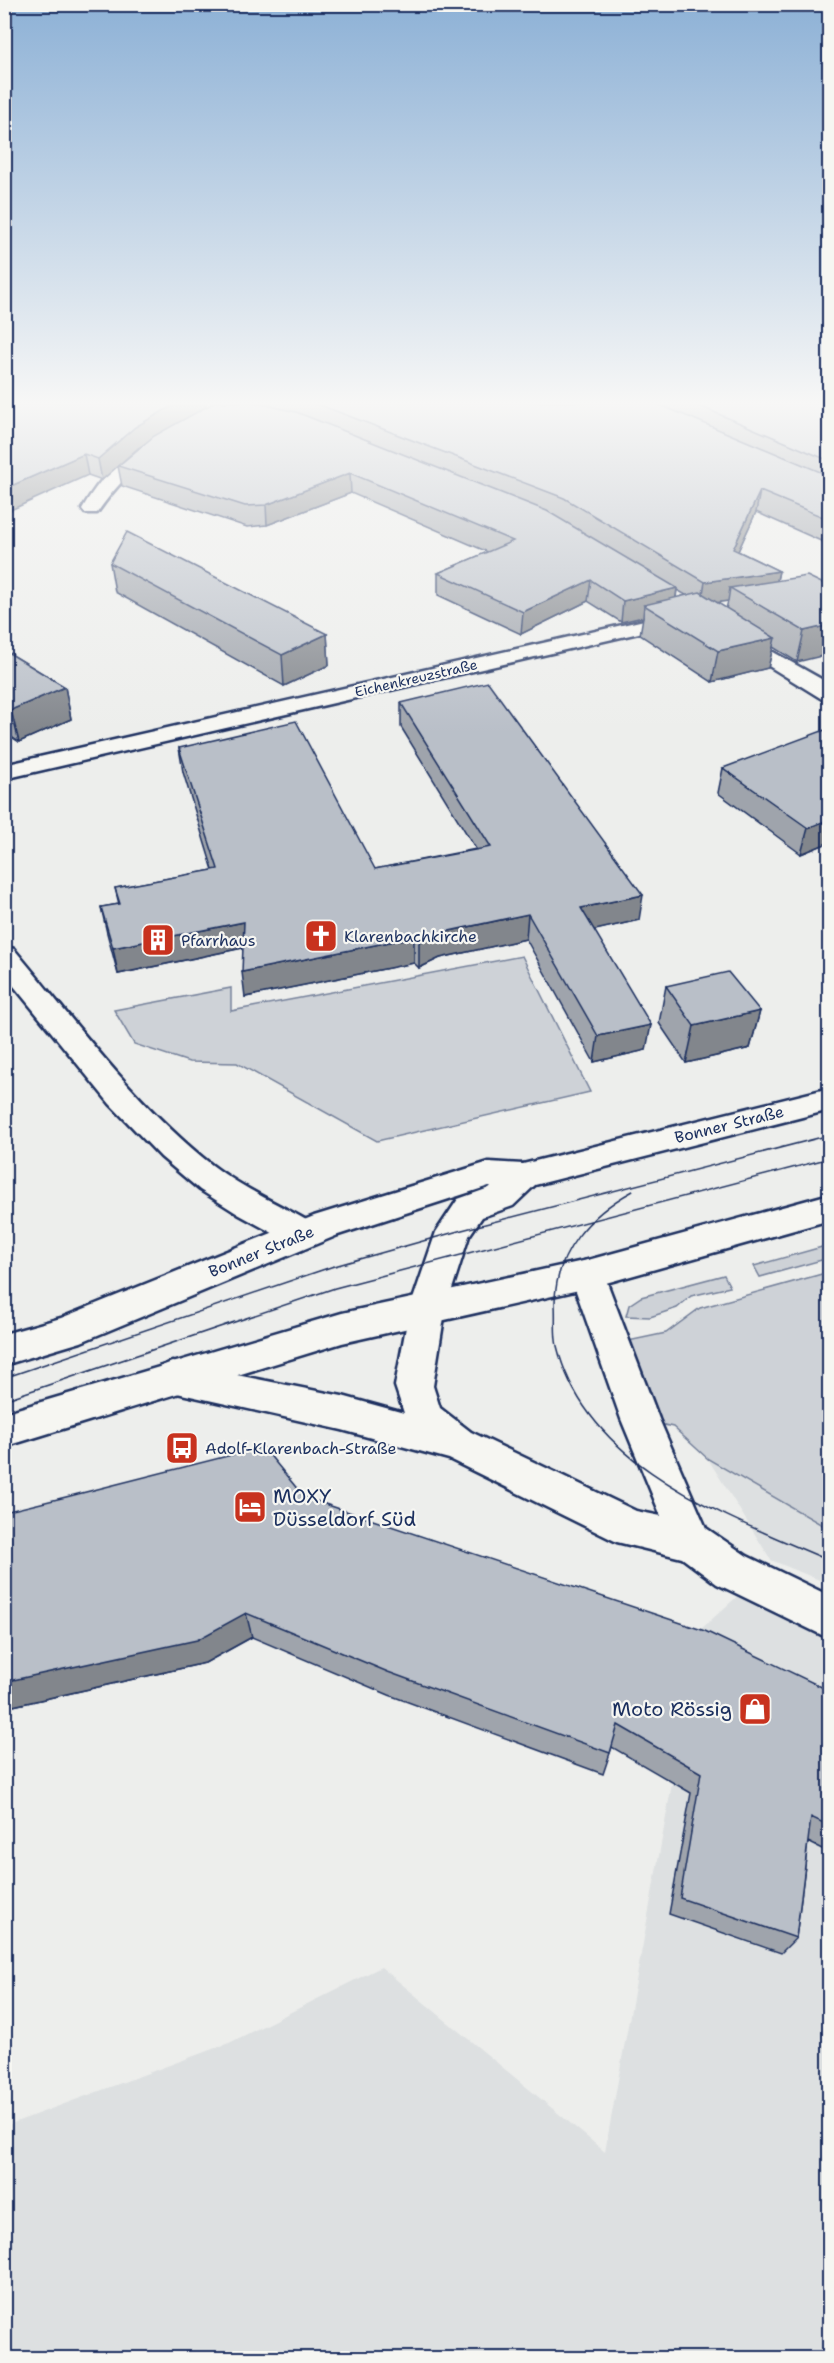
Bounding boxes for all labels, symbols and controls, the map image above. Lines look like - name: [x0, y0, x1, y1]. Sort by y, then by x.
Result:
- street label: Eichenkreuzstraße: [353, 655, 479, 701]
- church icon: Klarenbachkirche: [303, 918, 339, 954]
- building icon: Pfarrhaus: [140, 922, 176, 958]
- place label: Klarenbachkirche: [344, 926, 477, 947]
- place label: Pfarrhaus: [181, 930, 256, 951]
- street label: Bonner Straße: [672, 1101, 786, 1148]
- street label: Bonner Straße: [205, 1221, 317, 1282]
- bus stop icon: Adolf-Klarenbach-Straße: [164, 1430, 200, 1466]
- place label: Adolf-Klarenbach-Straße: [205, 1438, 397, 1459]
- place label: MOXY Düsseldorf Süd: [273, 1483, 416, 1532]
- hotel icon: MOXY Düsseldorf Süd: [232, 1489, 268, 1525]
- shop icon: Moto Rössig: [737, 1691, 773, 1727]
- place label: Moto Rössig: [612, 1696, 732, 1722]

